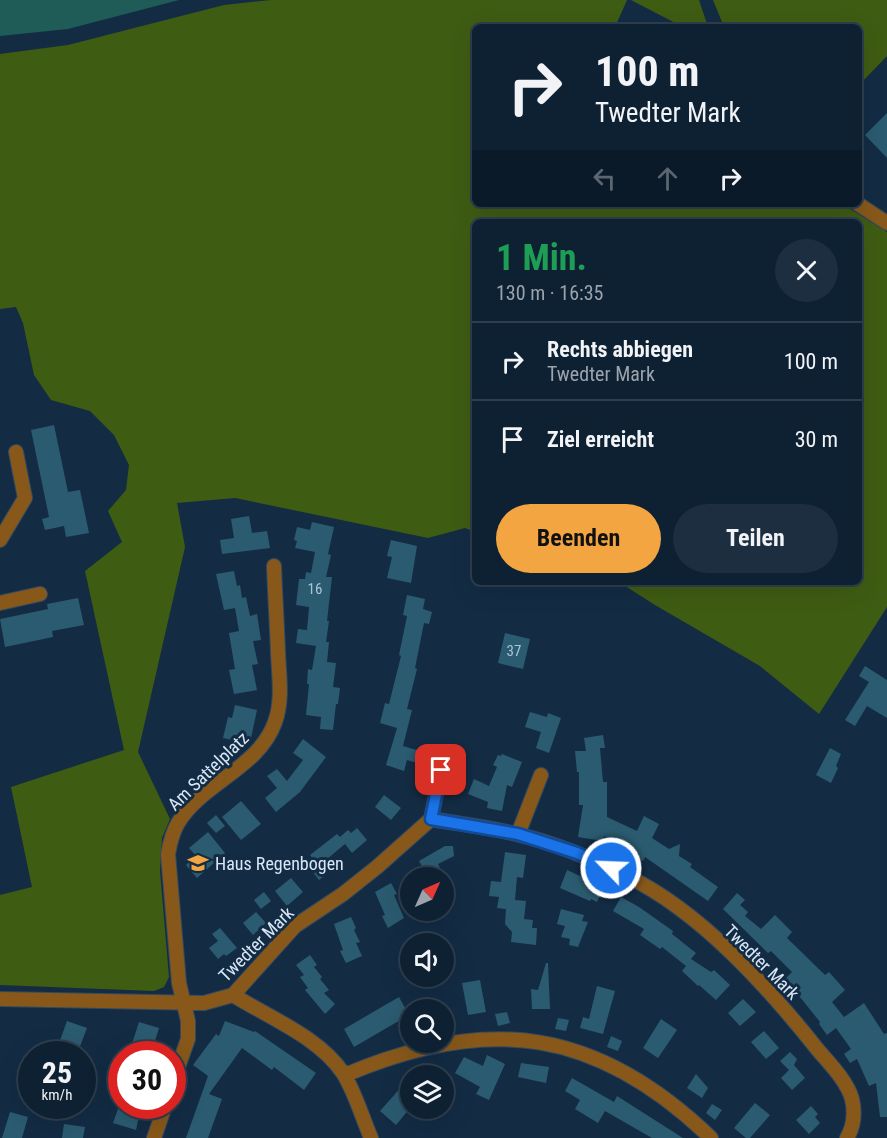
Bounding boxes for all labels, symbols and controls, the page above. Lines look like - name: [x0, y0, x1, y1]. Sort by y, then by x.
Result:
- text: 100 m: [595, 47, 700, 96]
- icon: right: [496, 48, 574, 126]
- text: Twedter Mark: [595, 97, 741, 129]
- icon: left: [588, 162, 621, 195]
- icon: ahead: [651, 162, 684, 195]
- icon: right: [714, 162, 747, 195]
- text: 1 Min.: [496, 237, 587, 279]
- button: close: [775, 239, 838, 302]
- text: 130 m · 16:35: [496, 281, 603, 305]
- text: Rechts abbiegen: [547, 337, 693, 362]
- icon: right: [496, 345, 529, 378]
- text: 100 m: [784, 349, 838, 374]
- text: Twedter Mark: [547, 362, 655, 386]
- icon: arrive: [496, 423, 529, 456]
- text: Ziel erreicht: [547, 427, 654, 452]
- text: 30 m: [795, 427, 838, 452]
- button: Beenden: [496, 504, 661, 573]
- button: Teilen: [673, 504, 838, 573]
- house number: 16: [308, 580, 322, 598]
- house number: 37: [507, 642, 521, 660]
- street label: Am Sattelplatz: [163, 727, 253, 815]
- pin: [415, 744, 466, 795]
- icon: arrive: [424, 753, 457, 786]
- position arrow: [579, 836, 643, 900]
- school or university icon: Haus Regenbogen: [186, 851, 210, 875]
- place label: Haus Regenbogen: [215, 853, 344, 874]
- north arrow: [400, 867, 454, 921]
- map controls: [400, 867, 454, 1119]
- street label: Twedter Mark: [214, 902, 298, 986]
- street label: Twedter Mark: [720, 920, 804, 1004]
- button: sound: [400, 933, 454, 987]
- button: search: [400, 999, 454, 1053]
- speed limit sign: 30: [108, 1041, 186, 1119]
- text: 25: [42, 1055, 72, 1090]
- button: layers: [400, 1065, 454, 1119]
- text: km/h: [42, 1086, 72, 1104]

